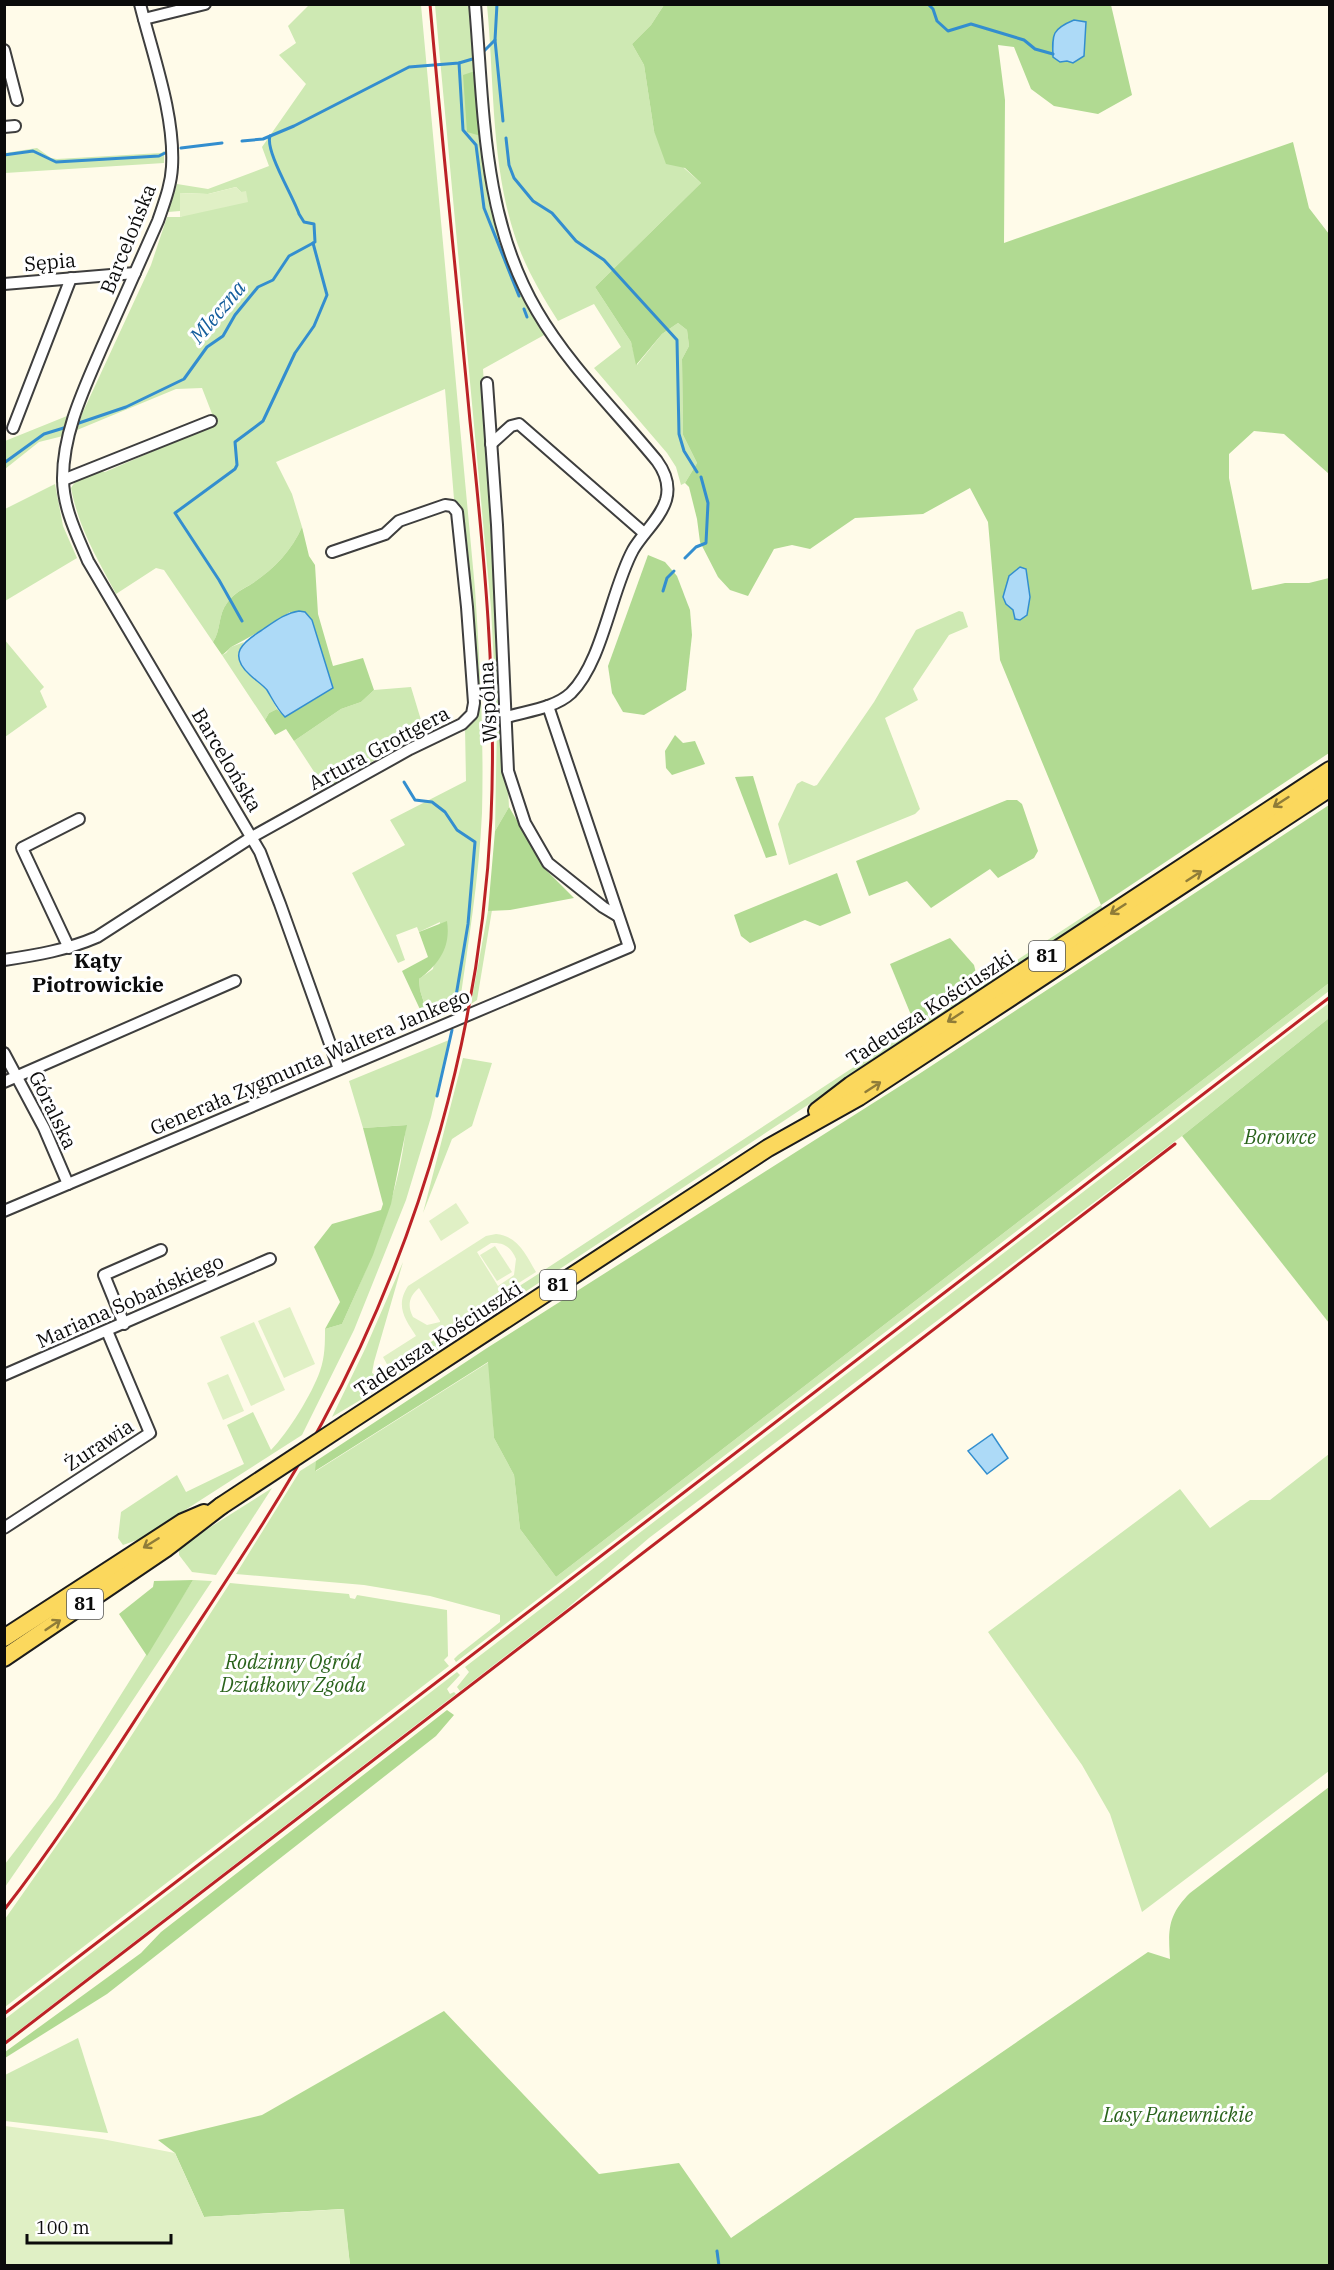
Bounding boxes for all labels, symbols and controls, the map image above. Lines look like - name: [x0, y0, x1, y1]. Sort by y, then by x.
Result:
- street label: Barcelońska: [93, 180, 162, 298]
- street label: Sępia: [23, 246, 77, 277]
- water label: Mleczna: [182, 274, 252, 349]
- street label: Wspólna: [472, 661, 503, 743]
- street label: Artura Grottgera: [303, 699, 454, 796]
- street label: Barcelońska: [186, 703, 269, 817]
- one-way arrow: [1273, 796, 1289, 808]
- one-way arrow: [1186, 870, 1203, 883]
- one-way arrow: [1109, 903, 1126, 916]
- road number: 81: [1029, 941, 1065, 971]
- street label: Tadeusza Kościuszki: [841, 943, 1019, 1072]
- district label: Kąty Piotrowickie: [32, 946, 164, 998]
- street label: Generała Zygmunta Waltera Jankego: [146, 982, 474, 1141]
- one-way arrow: [947, 1011, 964, 1023]
- street label: Góralska: [23, 1066, 84, 1153]
- one-way arrow: [865, 1081, 882, 1094]
- park label: Borowce: [1243, 1123, 1316, 1150]
- street label: Mariana Sobańskiego: [32, 1247, 228, 1354]
- road number: 81: [540, 1270, 576, 1300]
- street label: Tadeusza Kościuszki: [349, 1274, 527, 1403]
- street label: Żurawia: [59, 1412, 139, 1477]
- one-way arrow: [143, 1537, 160, 1549]
- road number: 81: [67, 1589, 103, 1619]
- one-way arrow: [44, 1619, 61, 1631]
- park label: Rodzinny Ogród Działkowy Zgoda: [219, 1648, 366, 1698]
- park label: Lasy Panewnickie: [1102, 2101, 1253, 2128]
- scale bar: [27, 2207, 171, 2245]
- text: 100 m: [36, 2216, 90, 2239]

